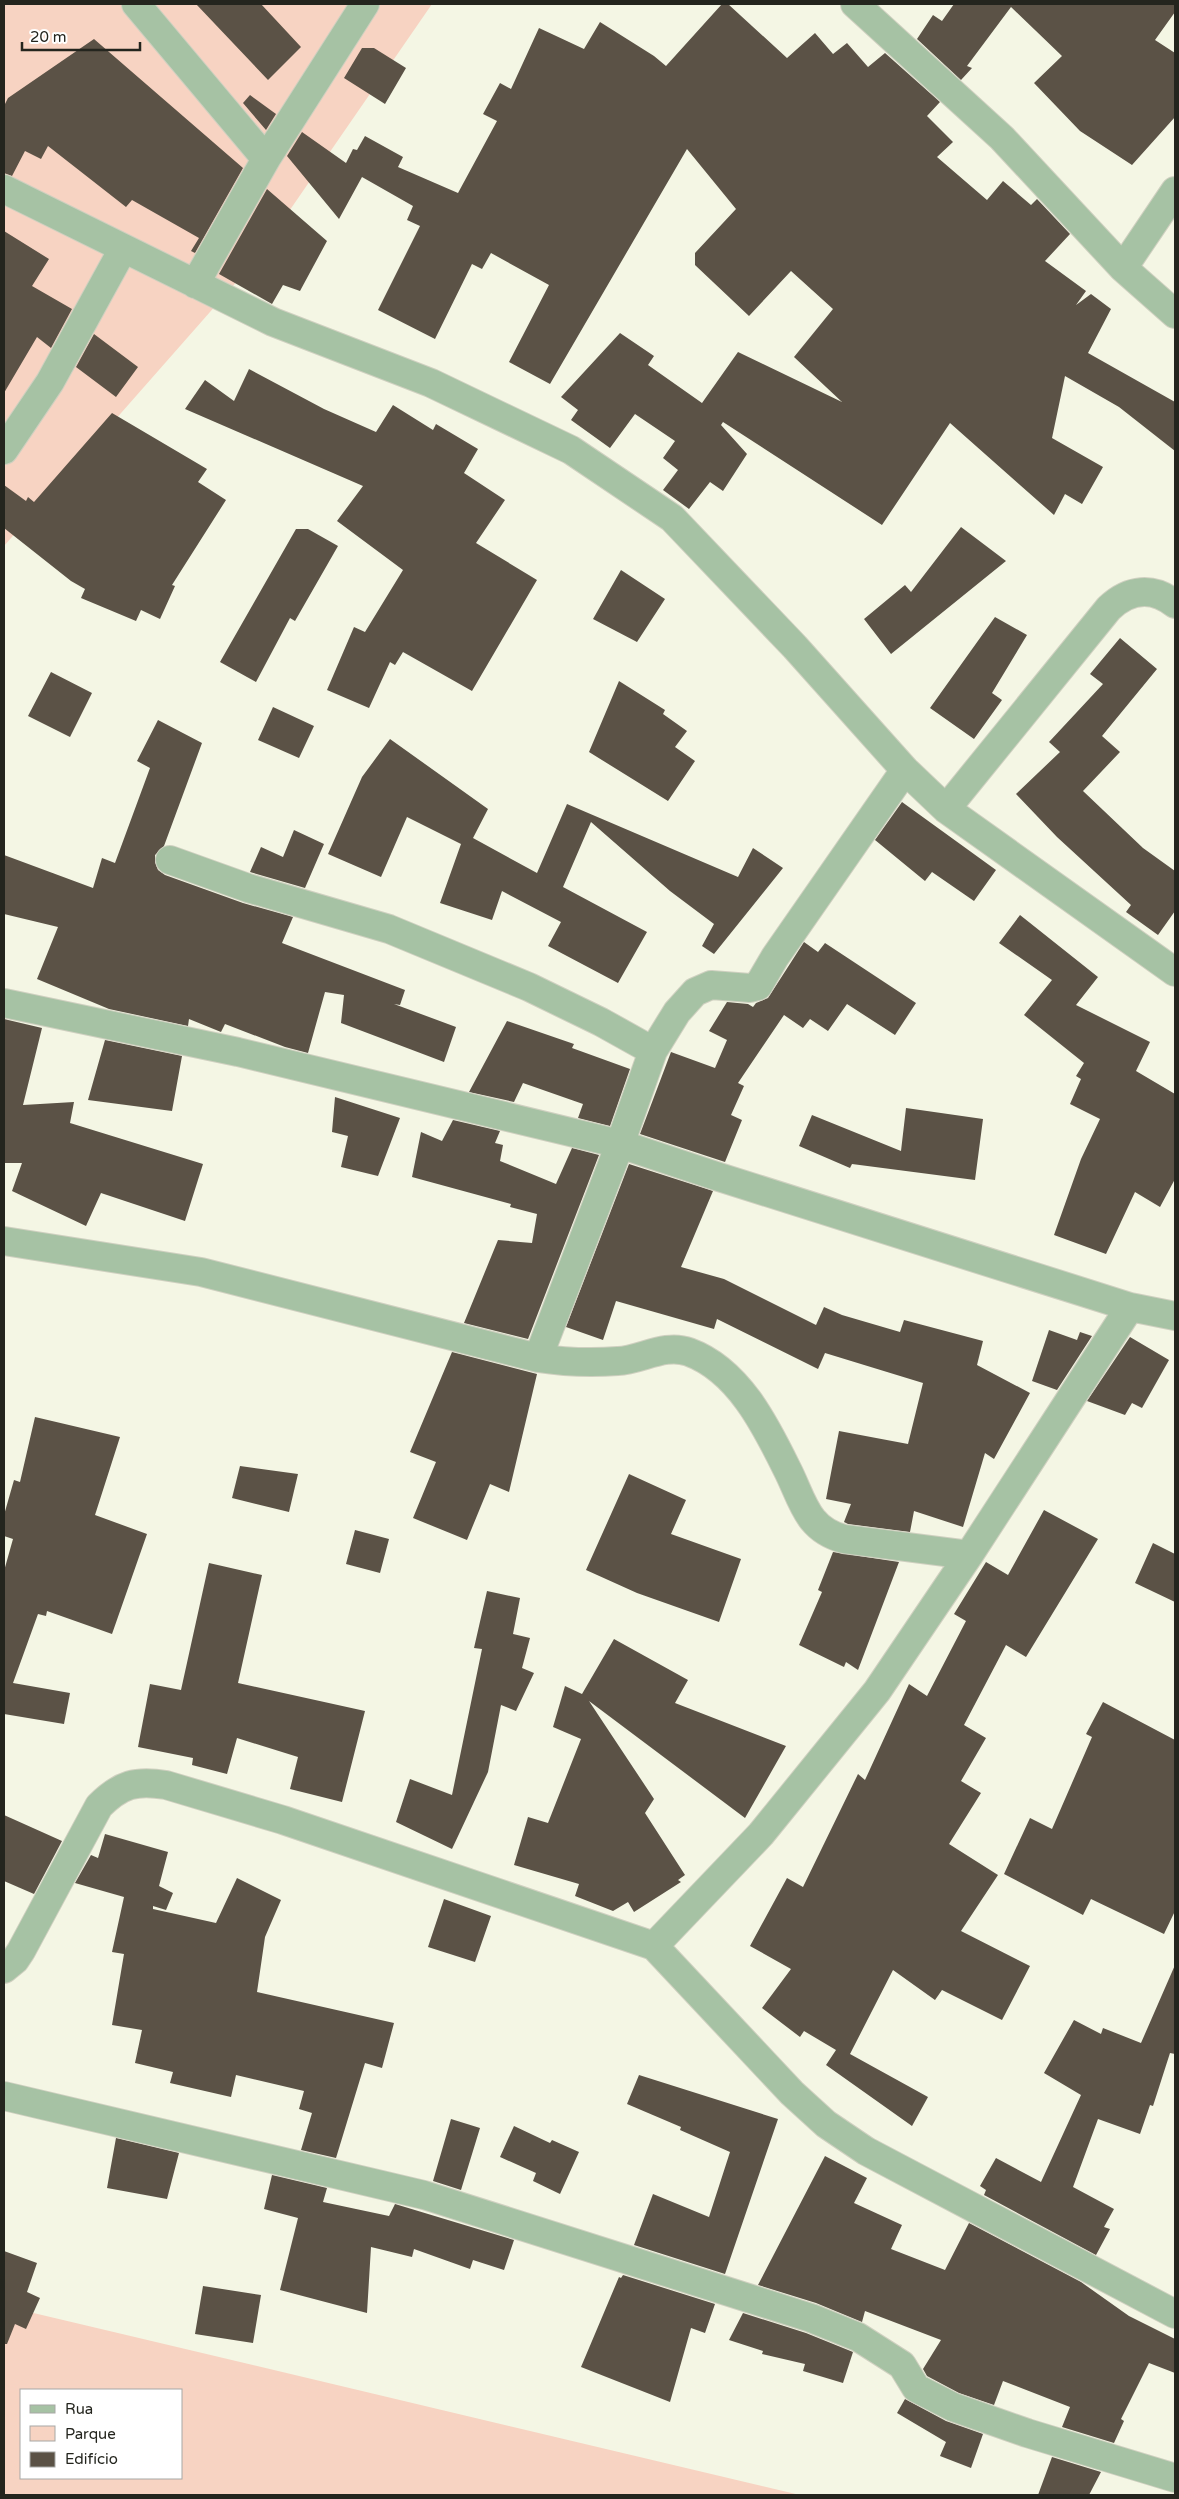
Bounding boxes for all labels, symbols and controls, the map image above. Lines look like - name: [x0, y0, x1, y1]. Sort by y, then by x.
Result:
- scale bar: [22, 20, 140, 52]
- text: 20 m: [30, 28, 67, 46]
- legend: [20, 2389, 182, 2479]
- text: Rua: [65, 2400, 93, 2418]
- text: Parque: [65, 2425, 116, 2443]
- text: Edifício: [65, 2450, 118, 2468]

